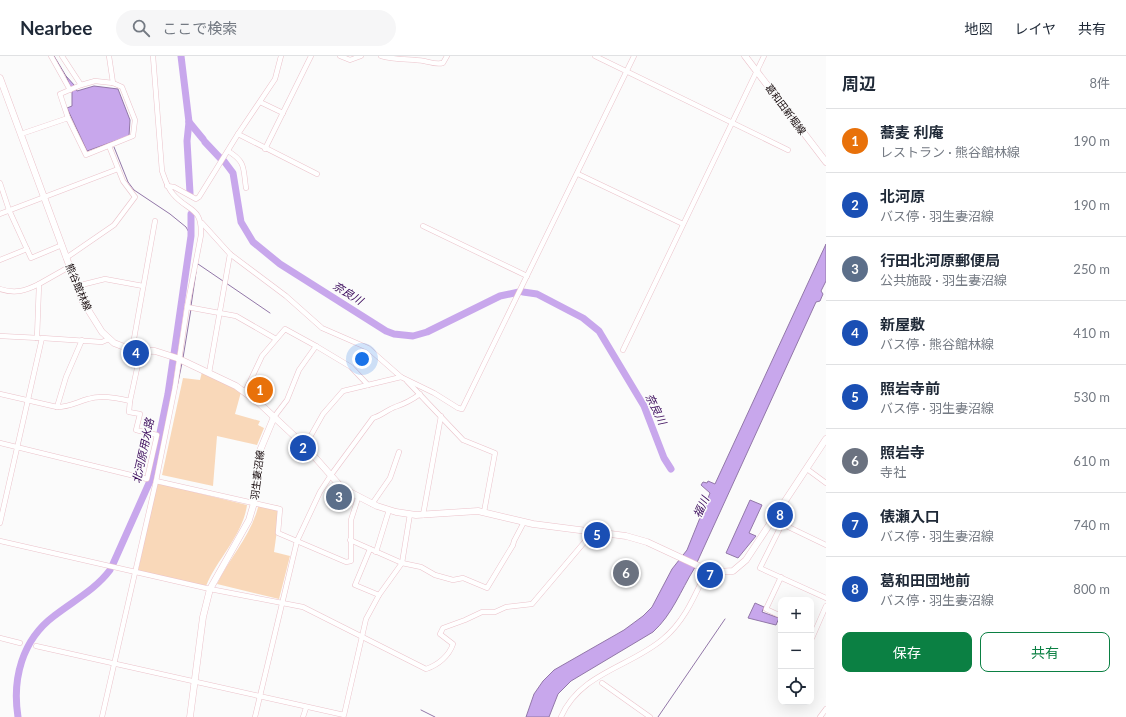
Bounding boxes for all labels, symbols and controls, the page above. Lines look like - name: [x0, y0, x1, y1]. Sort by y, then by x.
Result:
- search box: [116, 10, 396, 46]
- text: Nearbee: [20, 16, 92, 39]
- icon: search: [130, 17, 152, 39]
- text: ここで検索: [162, 19, 237, 37]
- text: 地図: [964, 20, 992, 37]
- text: レイヤ: [1014, 20, 1056, 37]
- text: 共有: [1078, 20, 1106, 37]
- text: 周辺: [842, 73, 876, 94]
- text: 8件: [1089, 75, 1110, 91]
- street label: 葛和田新堀線: [763, 81, 809, 137]
- text: 蕎麦 利庵: [880, 123, 944, 141]
- text: 1: [851, 133, 859, 149]
- text: 190 m: [1073, 133, 1110, 149]
- text: レストラン · 熊谷館林線: [880, 144, 1020, 160]
- text: 北河原: [880, 187, 925, 205]
- text: 2: [851, 197, 859, 213]
- text: 190 m: [1073, 197, 1110, 213]
- text: バス停 · 羽生妻沼線: [880, 208, 994, 224]
- text: 行田北河原郵便局: [880, 251, 1000, 269]
- text: 3: [851, 261, 859, 277]
- text: 250 m: [1073, 261, 1110, 277]
- street label: 熊谷館林線: [64, 262, 94, 312]
- text: 公共施設 · 羽生妻沼線: [880, 272, 1007, 288]
- water label: 奈良川: [331, 278, 367, 307]
- text: 新屋敷: [880, 315, 925, 333]
- text: 4: [851, 325, 859, 341]
- text: 410 m: [1073, 325, 1110, 341]
- text: バス停 · 熊谷館林線: [880, 336, 994, 352]
- pin: 4: [123, 338, 149, 368]
- your location: [352, 349, 372, 369]
- pin: 1: [247, 375, 273, 405]
- text: 照岩寺前: [880, 379, 940, 397]
- text: 5: [851, 389, 859, 405]
- text: 530 m: [1073, 389, 1110, 405]
- water label: 奈良川: [643, 391, 670, 427]
- text: バス停 · 羽生妻沼線: [880, 400, 994, 416]
- water label: 北河原用水路: [129, 416, 156, 485]
- pin: 2: [290, 433, 316, 463]
- text: 照岩寺: [880, 443, 925, 461]
- street label: 羽生妻沼線: [248, 449, 266, 501]
- text: 6: [851, 453, 859, 469]
- text: 610 m: [1073, 453, 1110, 469]
- text: 寺社: [880, 464, 906, 480]
- pin: 3: [326, 482, 352, 512]
- water label: 福川: [690, 493, 711, 519]
- pin: 8: [767, 500, 793, 530]
- text: 俵瀬入口: [880, 507, 940, 525]
- text: 7: [851, 517, 859, 533]
- text: 740 m: [1073, 517, 1110, 533]
- pin: 5: [584, 520, 610, 550]
- text: バス停 · 羽生妻沼線: [880, 528, 994, 544]
- pin: 6: [613, 558, 639, 588]
- pin: 7: [697, 560, 723, 590]
- text: 葛和田団地前: [880, 571, 970, 589]
- text: 8: [851, 581, 859, 597]
- text: 800 m: [1073, 581, 1110, 597]
- text: バス停 · 羽生妻沼線: [880, 592, 994, 608]
- map controls: [778, 597, 814, 705]
- button: +: [778, 597, 814, 633]
- button: 保存: [842, 632, 972, 672]
- button: 共有: [980, 632, 1110, 672]
- button: −: [778, 633, 814, 669]
- button: locate: [778, 669, 814, 705]

